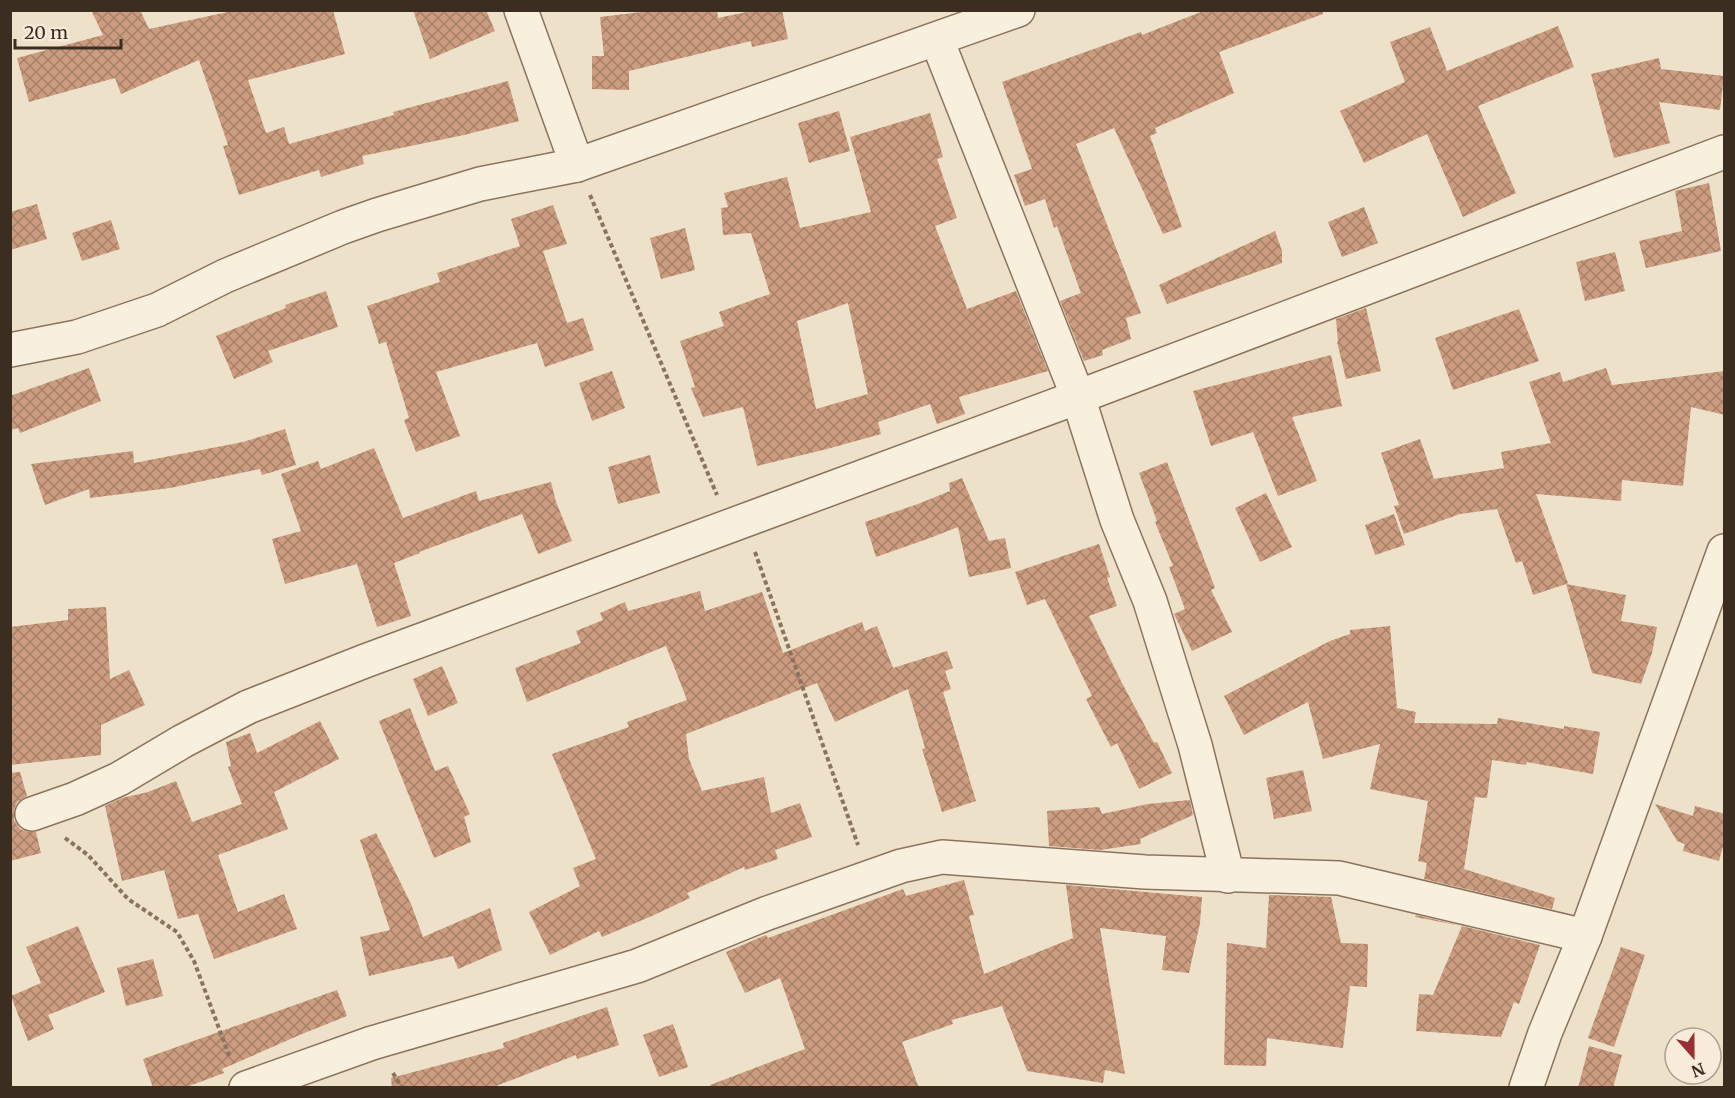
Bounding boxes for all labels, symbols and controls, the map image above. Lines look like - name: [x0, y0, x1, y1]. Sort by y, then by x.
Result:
- scale bar: [15, 12, 122, 50]
- text: 20 m: [24, 21, 68, 44]
- north arrow: [1663, 1026, 1723, 1086]
- text: N: [1689, 1058, 1708, 1082]

